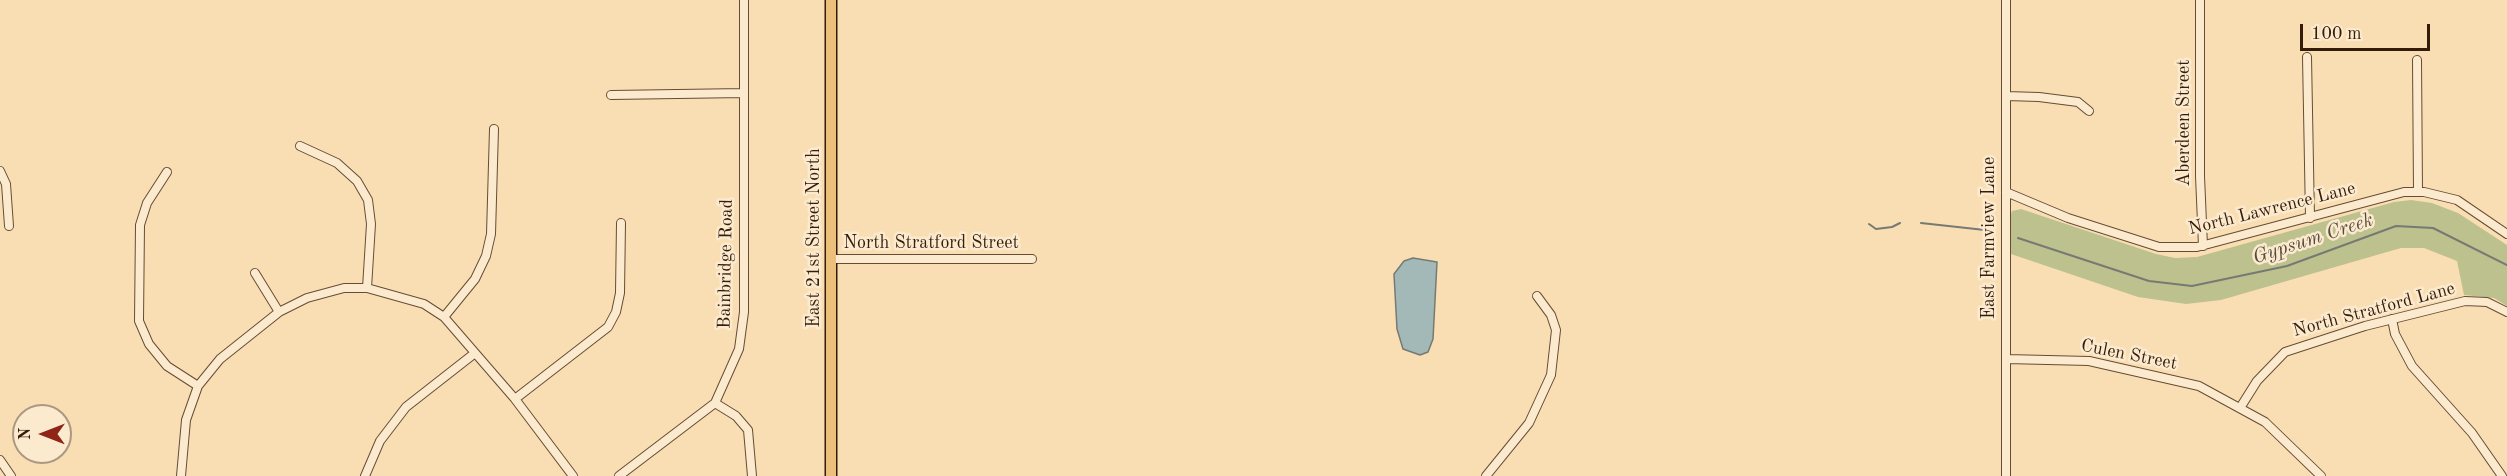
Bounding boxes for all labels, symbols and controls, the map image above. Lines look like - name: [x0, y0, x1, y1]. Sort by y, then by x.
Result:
- scale bar: [2303, 12, 2434, 50]
- text: 100 m: [2311, 25, 2362, 43]
- street label: Aberdeen Street: [2173, 59, 2195, 187]
- street label: East 21st Street North: [803, 148, 825, 328]
- street label: East Farmview Lane: [1978, 157, 2000, 319]
- street label: North Lawrence Lane: [2186, 178, 2358, 240]
- street label: Bainbridge Road: [714, 199, 738, 329]
- water label: Gypsum Creek: [2250, 208, 2376, 270]
- street label: North Stratford Street: [843, 232, 1019, 254]
- street label: North Stratford Lane: [2291, 278, 2457, 342]
- street label: Culen Street: [2079, 335, 2179, 375]
- north arrow: [12, 404, 72, 464]
- text: N: [18, 428, 34, 440]

